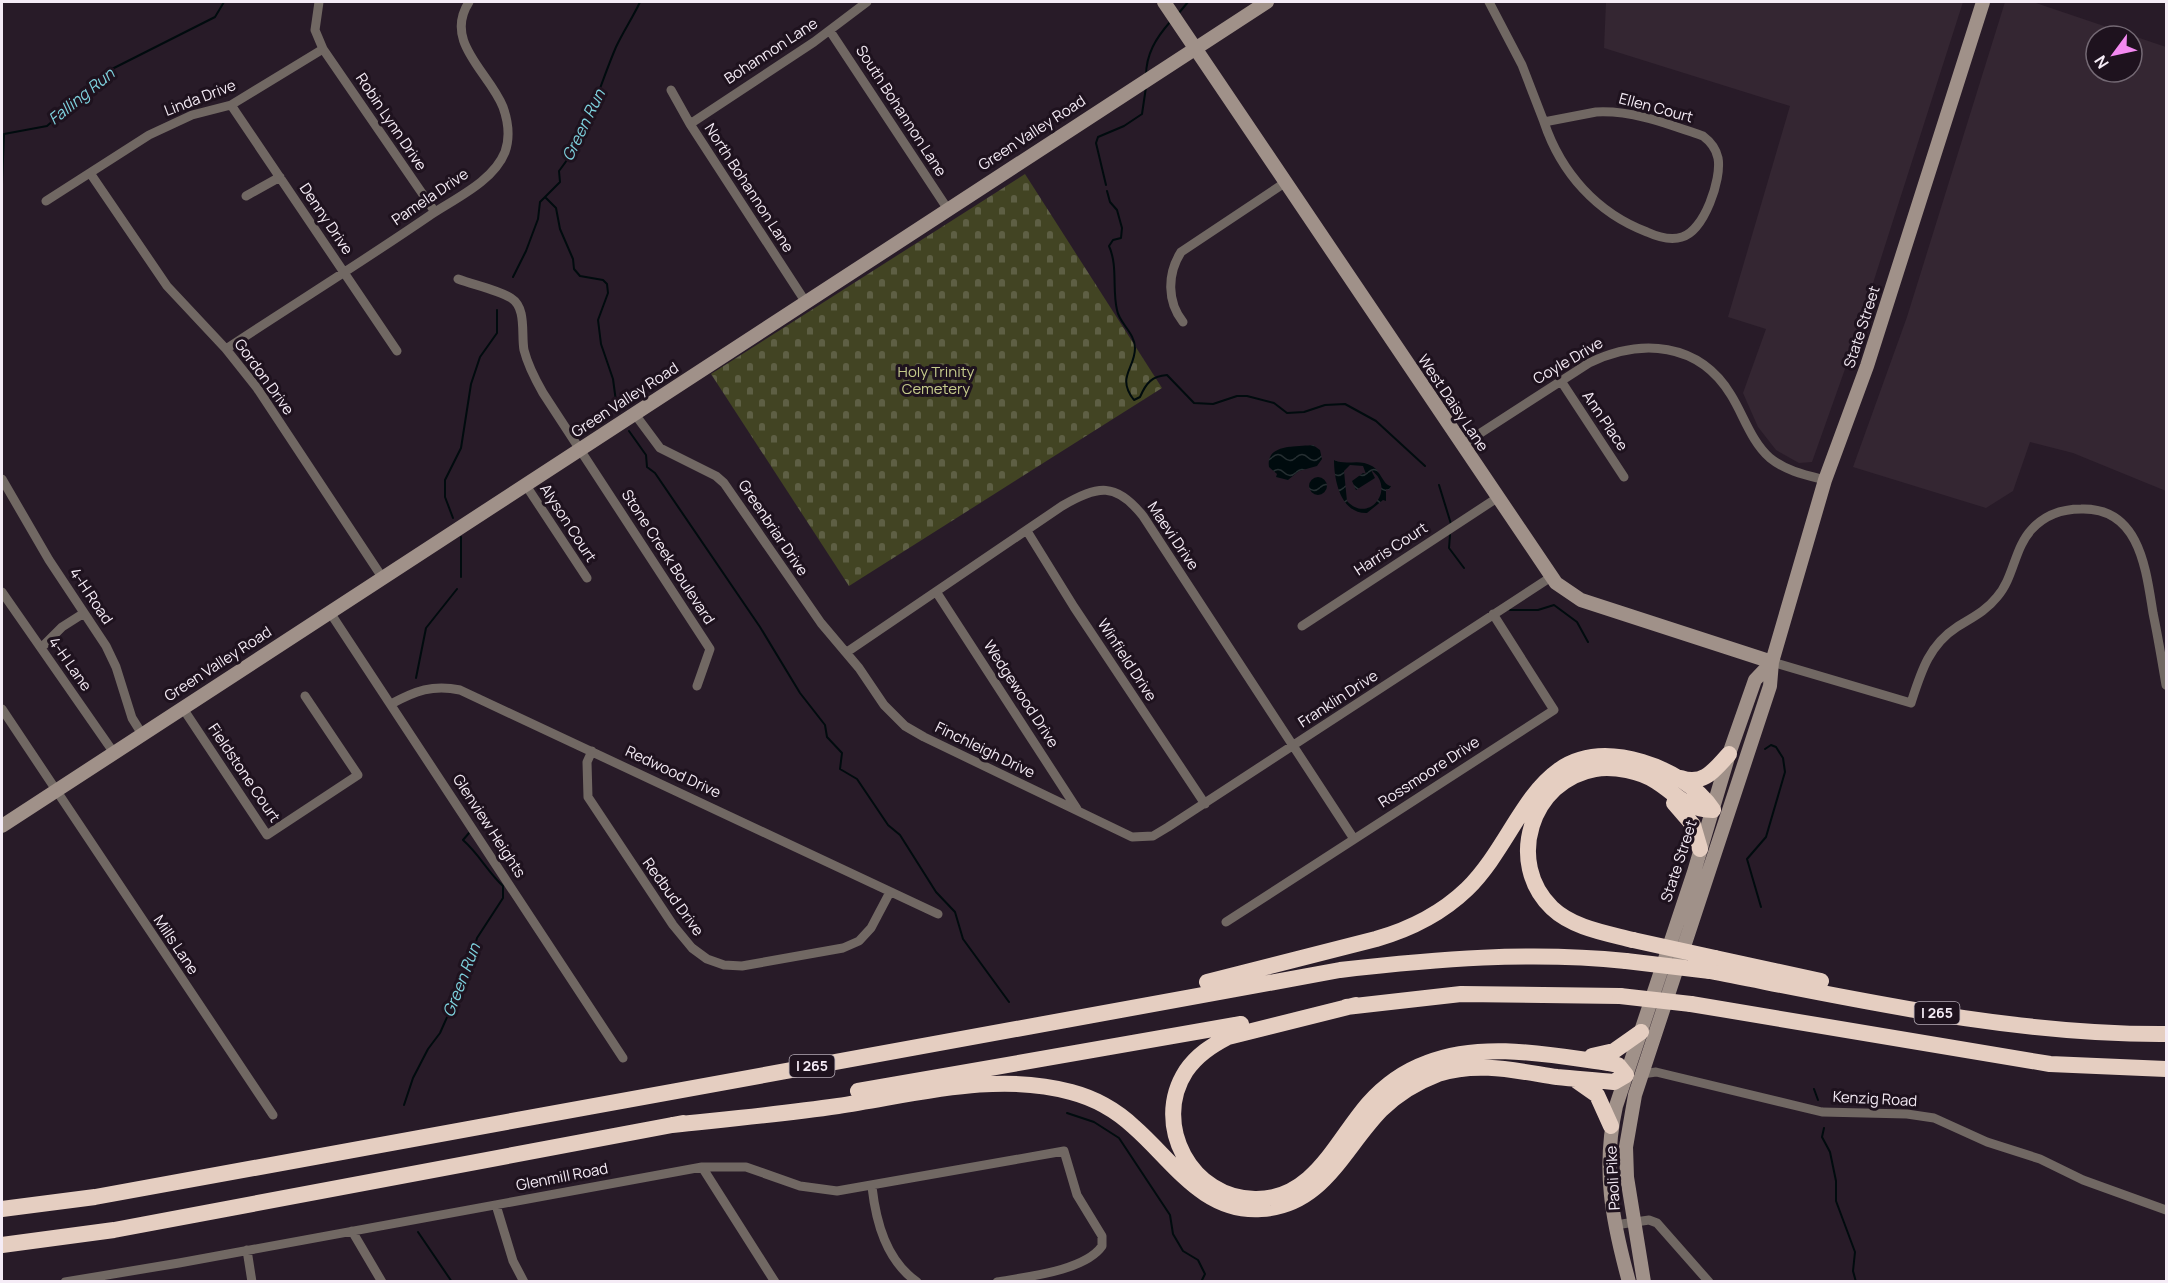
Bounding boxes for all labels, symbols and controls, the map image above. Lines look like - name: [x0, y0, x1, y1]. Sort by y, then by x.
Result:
- street label: Bohannon Lane: [720, 12, 822, 89]
- north arrow: [2084, 24, 2144, 84]
- street label: South Bohannon Lane: [851, 41, 952, 181]
- text: N: [2089, 51, 2114, 73]
- water label: Falling Run: [43, 62, 119, 129]
- street label: Robin Lynn Drive: [351, 69, 432, 175]
- street label: Linda Drive: [161, 74, 239, 121]
- water label: Green Run: [556, 85, 610, 164]
- street label: Ellen Court: [1617, 88, 1696, 127]
- street label: Green Valley Road: [974, 90, 1089, 175]
- street label: North Bohannon Lane: [700, 119, 799, 257]
- street label: Pamela Drive: [387, 163, 472, 230]
- street label: Denny Drive: [295, 179, 358, 259]
- street label: State Street: [1838, 283, 1885, 371]
- street label: Coyle Drive: [1529, 332, 1607, 389]
- street label: Gordon Drive: [230, 334, 299, 419]
- street label: West Daisy Lane: [1413, 350, 1494, 456]
- street label: Green Valley Road: [567, 357, 682, 442]
- park label: Holy Trinity Cemetery: [898, 361, 974, 399]
- street label: Ann Place: [1578, 387, 1633, 455]
- street label: Greenbriar Drive: [733, 476, 813, 580]
- street label: Alyson Court: [535, 479, 602, 566]
- street label: Stone Creek Boulevard: [617, 485, 720, 628]
- street label: Maevi Drive: [1143, 497, 1204, 574]
- street label: Harris Court: [1350, 517, 1432, 580]
- street label: 4-H Road: [65, 563, 118, 628]
- street label: Winfield Drive: [1093, 614, 1162, 705]
- street label: Green Valley Road: [160, 621, 275, 706]
- street label: 4-H Lane: [44, 632, 97, 695]
- street label: Wedgewood Drive: [979, 636, 1064, 752]
- street label: Franklin Drive: [1294, 665, 1382, 732]
- street label: Finchleigh Drive: [932, 716, 1039, 783]
- street label: Fieldstone Court: [203, 719, 285, 826]
- street label: Rossmoore Drive: [1374, 731, 1483, 812]
- street label: Redwood Drive: [622, 740, 725, 803]
- street label: Glenview Heights: [448, 770, 531, 882]
- street label: State Street: [1655, 817, 1702, 905]
- street label: Redbud Drive: [638, 853, 709, 940]
- street label: Mills Lane: [149, 911, 204, 979]
- water label: Green Run: [437, 940, 485, 1020]
- road number: I 265: [1914, 1002, 1960, 1024]
- road number: I 265: [790, 1055, 834, 1077]
- street label: Kenzig Road: [1832, 1086, 1918, 1111]
- street label: Paoli Pike: [1600, 1145, 1625, 1211]
- street label: Glenmill Road: [514, 1157, 610, 1196]

